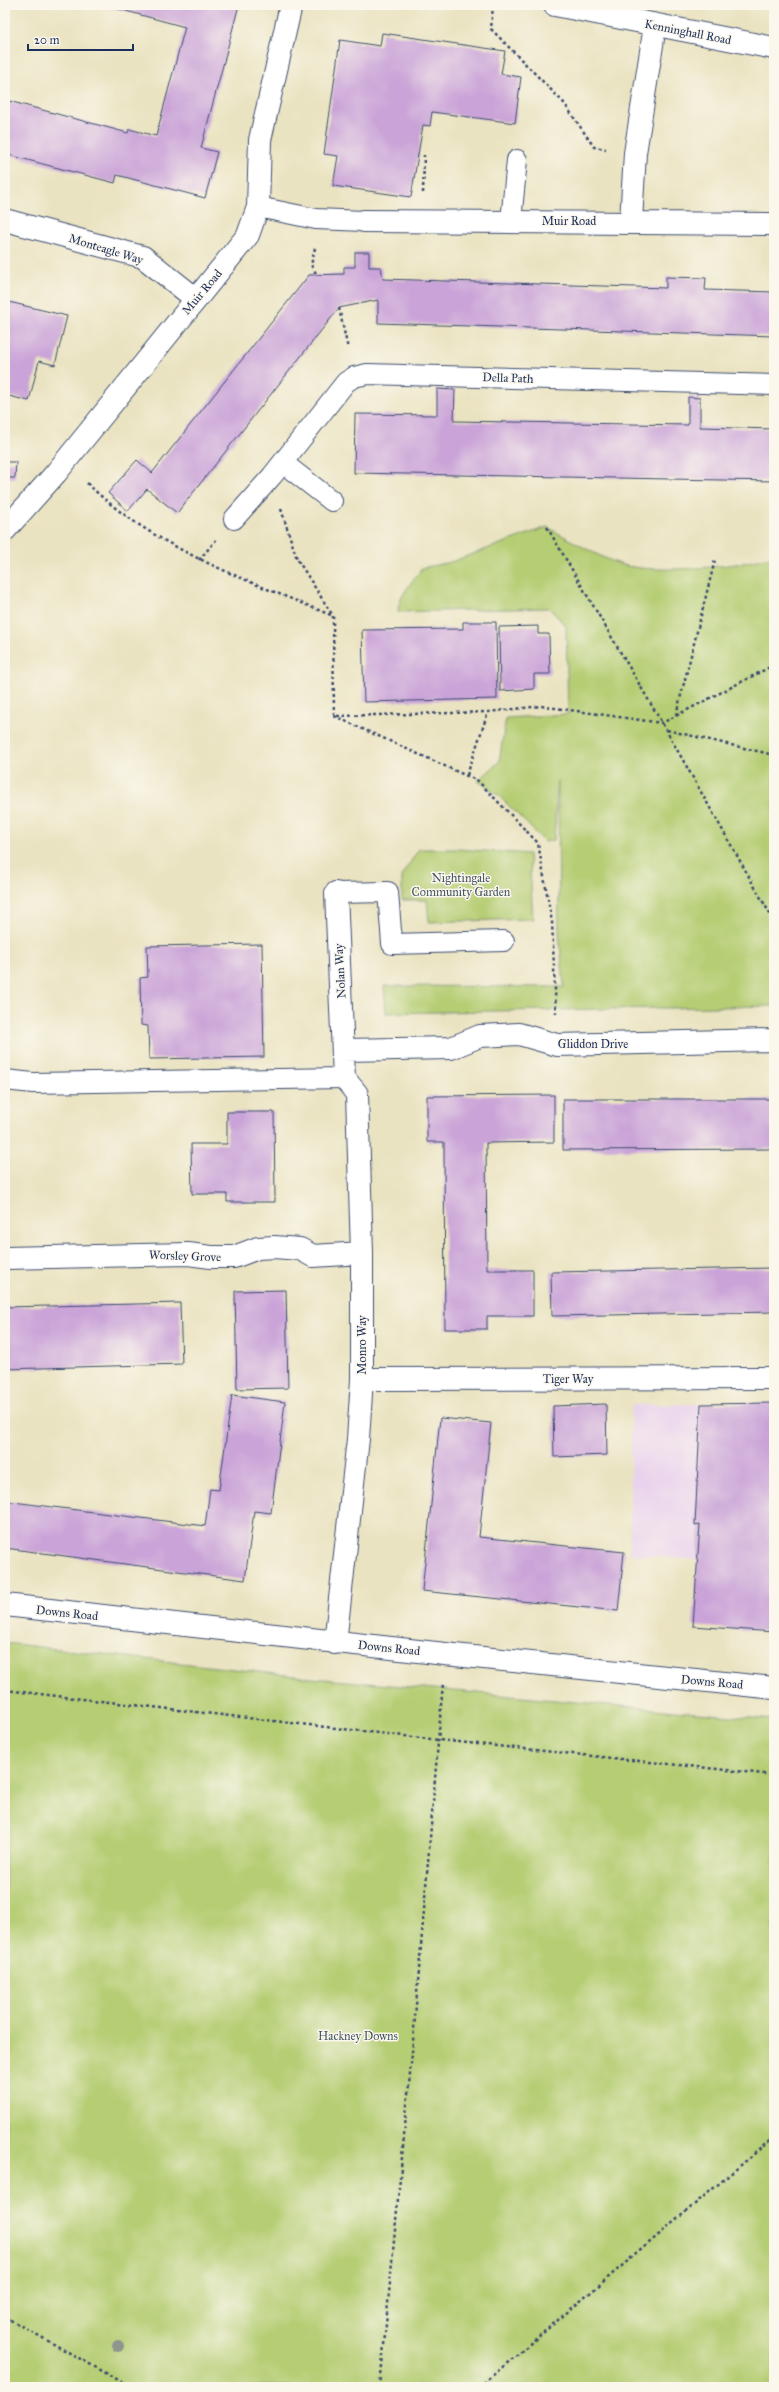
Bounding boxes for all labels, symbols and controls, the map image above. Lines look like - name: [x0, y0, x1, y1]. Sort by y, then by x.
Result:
- street label: Kenninghall Road: [643, 17, 733, 48]
- scale bar: [28, 26, 133, 52]
- text: 20 m: [34, 33, 60, 47]
- street label: Muir Road: [542, 214, 596, 228]
- street label: Monteagle Way: [67, 231, 145, 268]
- street label: Muir Road: [179, 267, 225, 317]
- street label: Della Path: [482, 370, 534, 386]
- park label: Nightingale Community Garden: [412, 871, 511, 899]
- street label: Nolan Way: [332, 943, 348, 999]
- street label: Gliddon Drive: [558, 1037, 628, 1051]
- street label: Worsley Grove: [149, 1248, 221, 1264]
- street label: Monro Way: [355, 1315, 369, 1375]
- street label: Tiger Way: [543, 1372, 594, 1387]
- street label: Downs Road: [35, 1603, 99, 1623]
- street label: Downs Road: [357, 1638, 421, 1658]
- street label: Downs Road: [680, 1672, 744, 1692]
- park label: Hackney Downs: [318, 2029, 398, 2043]

